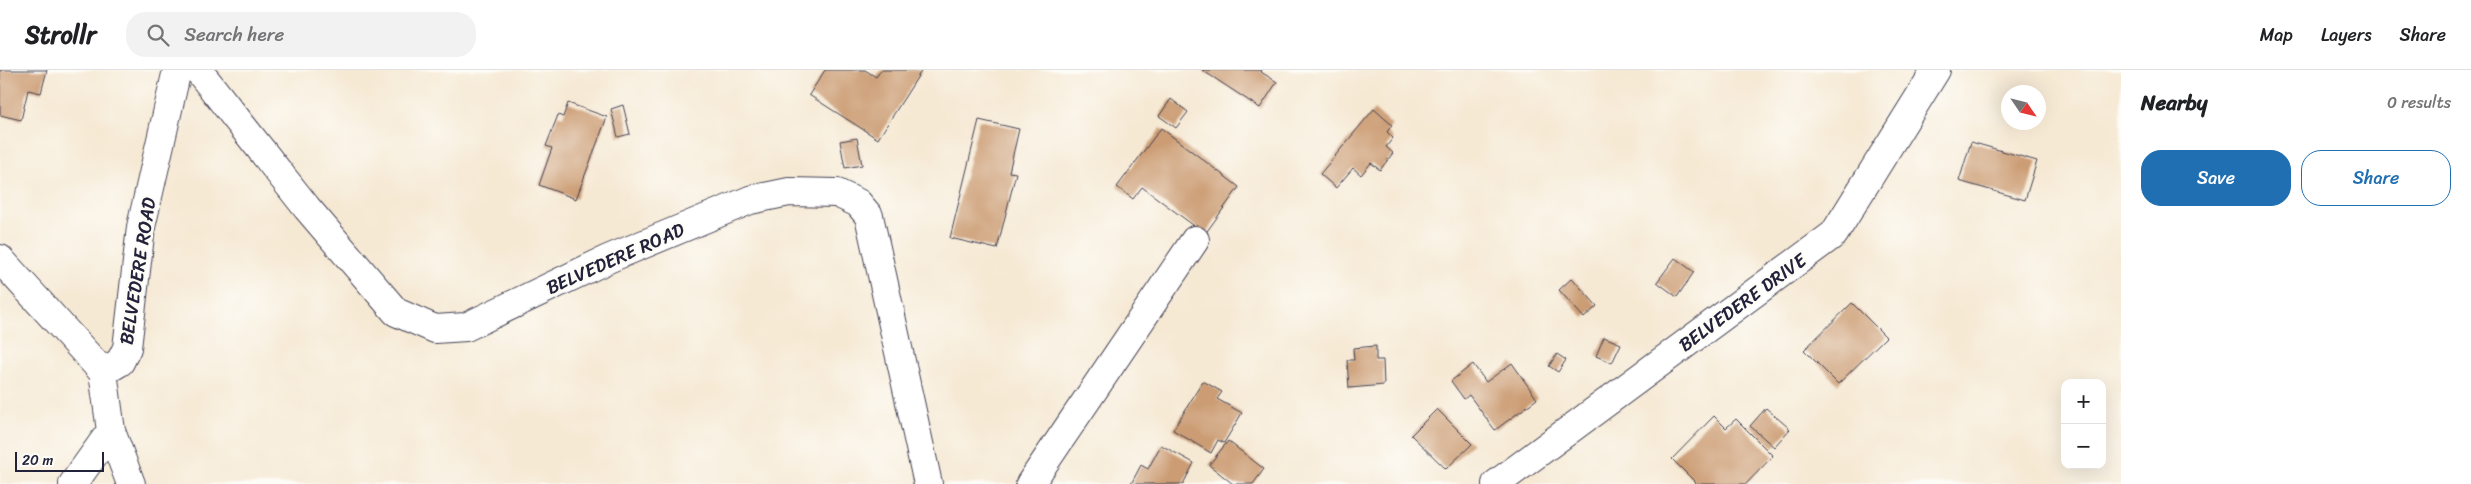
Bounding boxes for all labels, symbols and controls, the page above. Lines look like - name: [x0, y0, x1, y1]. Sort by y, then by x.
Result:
- search box: [126, 12, 476, 57]
- text: Strollr: [25, 14, 96, 56]
- text: Search here: [184, 18, 284, 51]
- text: Map: [2260, 19, 2293, 51]
- text: Layers: [2321, 19, 2372, 51]
- text: Share: [2400, 19, 2446, 51]
- icon: search: [144, 21, 172, 49]
- text: Nearby: [2141, 84, 2207, 122]
- north arrow: [2001, 85, 2046, 130]
- text: 0 results: [2387, 88, 2451, 117]
- button: Save: [2141, 150, 2291, 206]
- button: Share: [2301, 150, 2451, 206]
- street label: BELVEDERE ROAD: [110, 195, 166, 347]
- street label: BELVEDERE ROAD: [541, 213, 690, 304]
- street label: BELVEDERE DRIVE: [1671, 244, 1815, 360]
- map controls: [2061, 379, 2106, 469]
- button: +: [2061, 379, 2106, 424]
- button: −: [2061, 424, 2106, 469]
- text: 20 m: [22, 448, 53, 473]
- scale bar: [15, 449, 104, 472]

